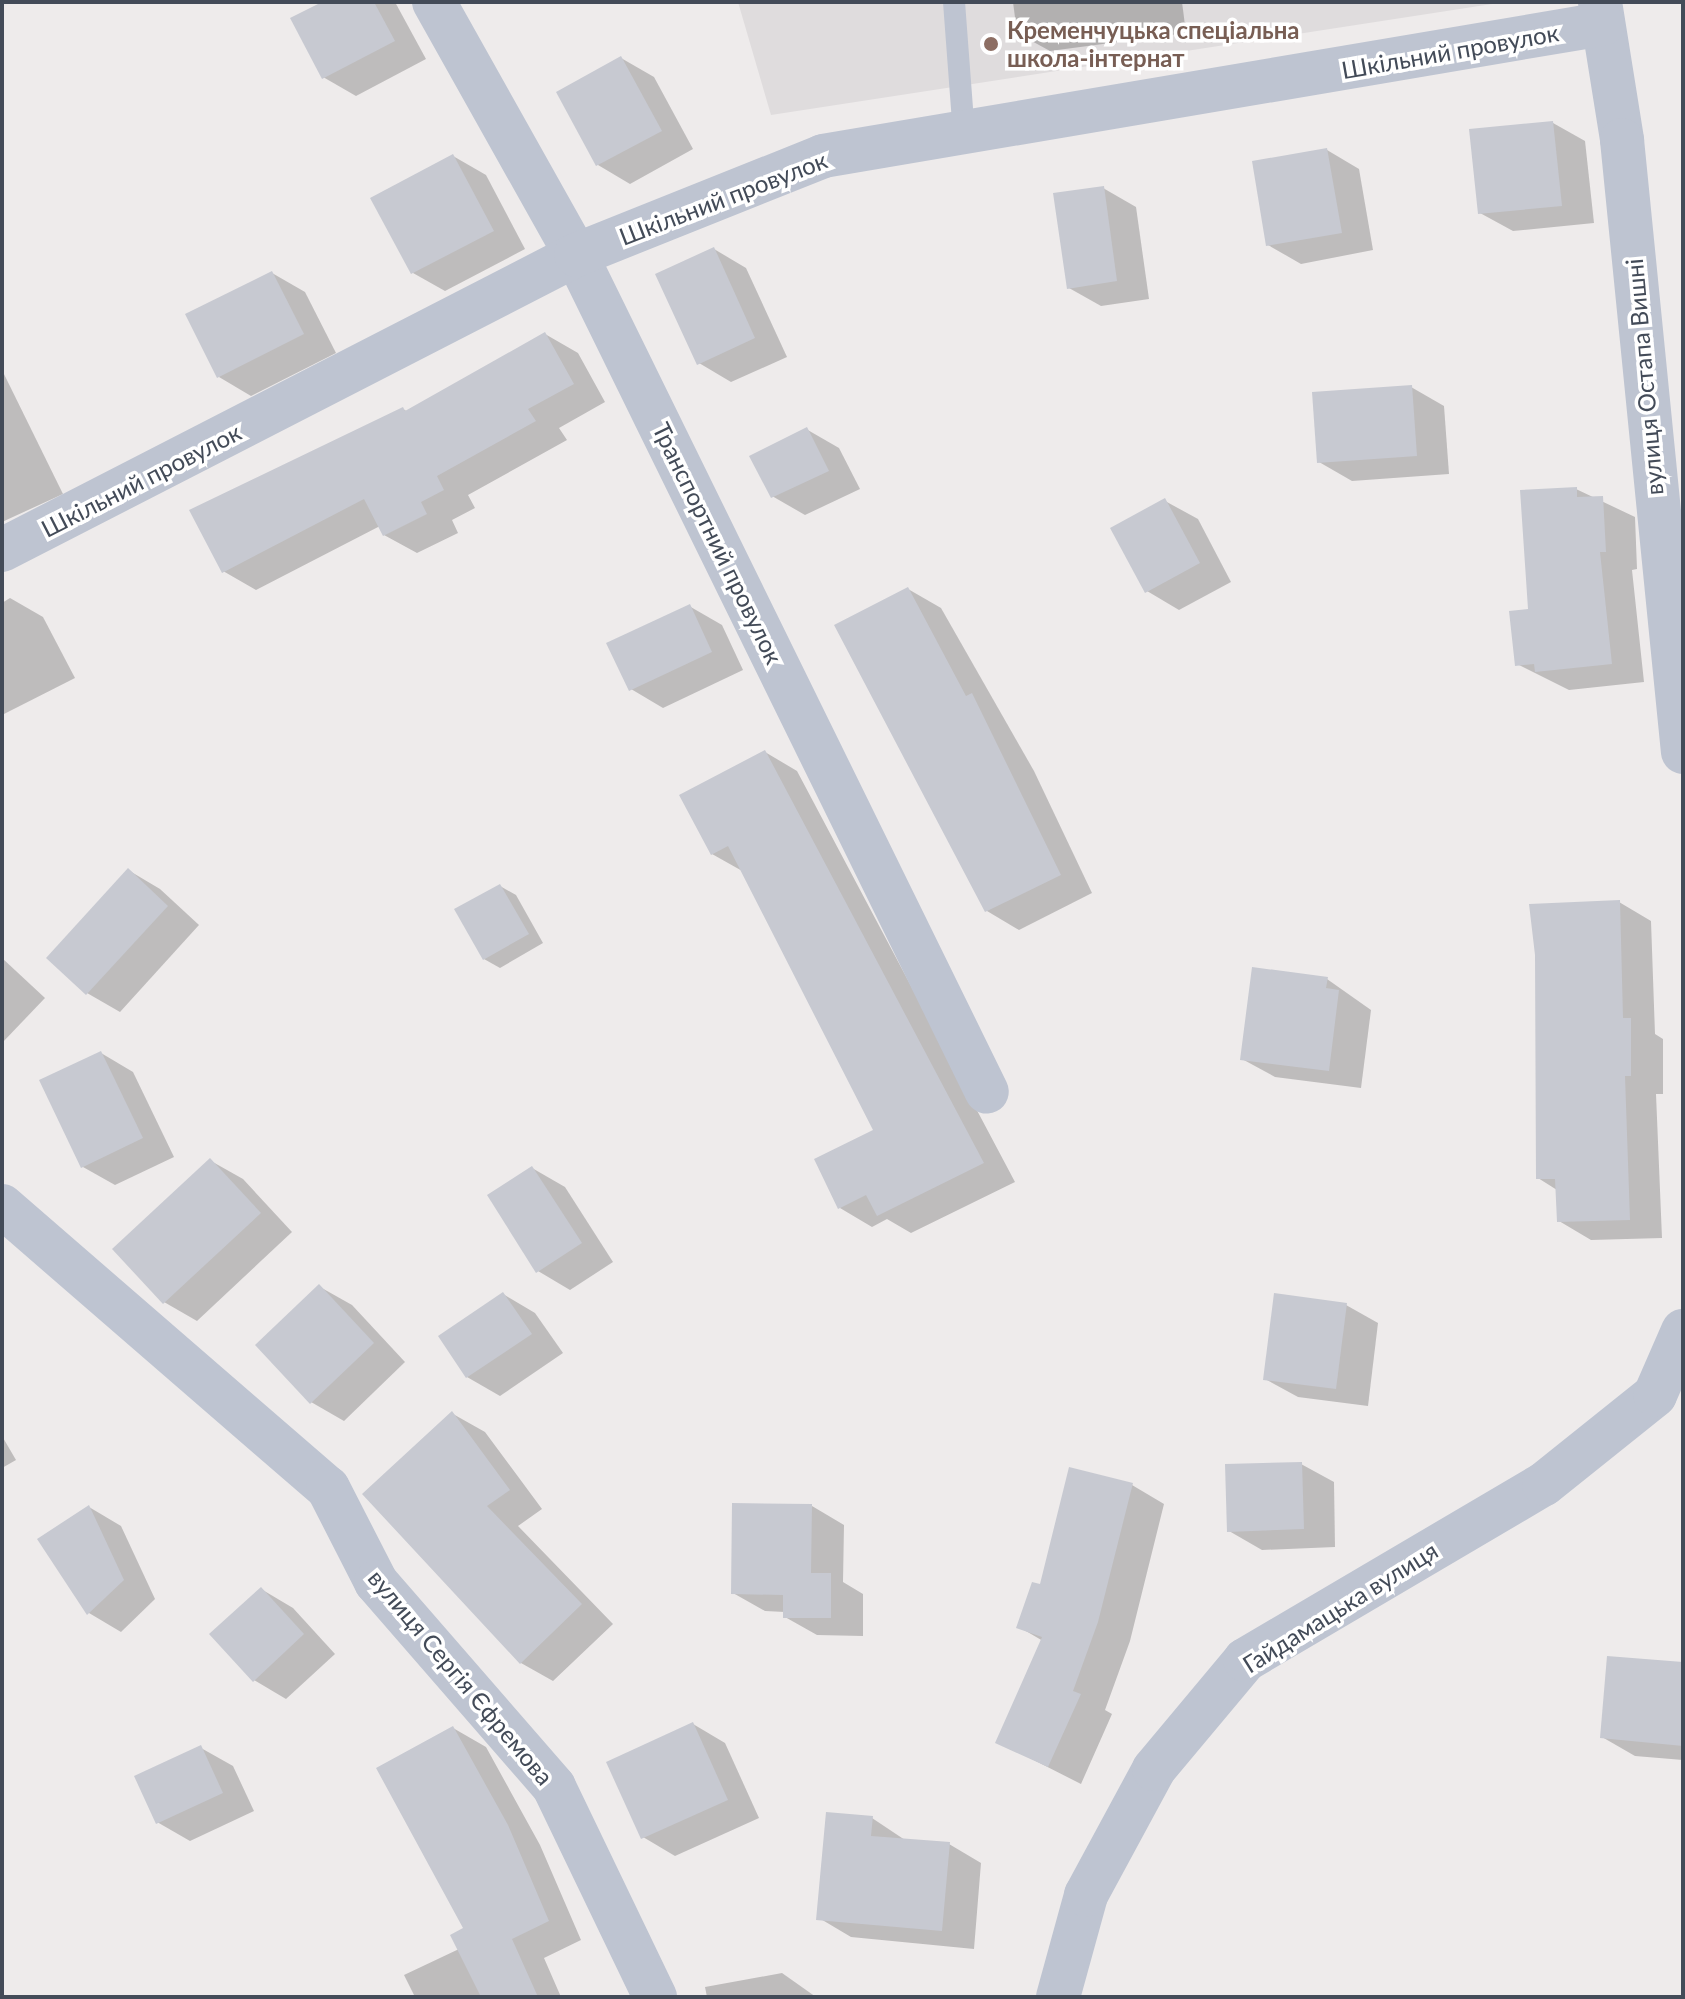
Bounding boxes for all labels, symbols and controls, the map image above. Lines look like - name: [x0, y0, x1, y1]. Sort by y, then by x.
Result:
- place label: Кременчуцька спеціальна школа-інтернат: [1007, 16, 1299, 72]
- street label: Шкільний провулок: [1339, 18, 1561, 84]
- marker: Кременчуцька спеціальна школа-інтернат: [982, 35, 1000, 53]
- street label: Шкільний провулок: [615, 145, 831, 251]
- street label: вулиця Остапа Вишні: [1619, 258, 1669, 496]
- street label: Шкільний провулок: [36, 417, 246, 543]
- street label: Транспортний провулок: [647, 418, 789, 668]
- street label: Гайдамацька вулиця: [1237, 1535, 1443, 1679]
- street label: вулиця Сергія Єфремова: [363, 1564, 559, 1790]

